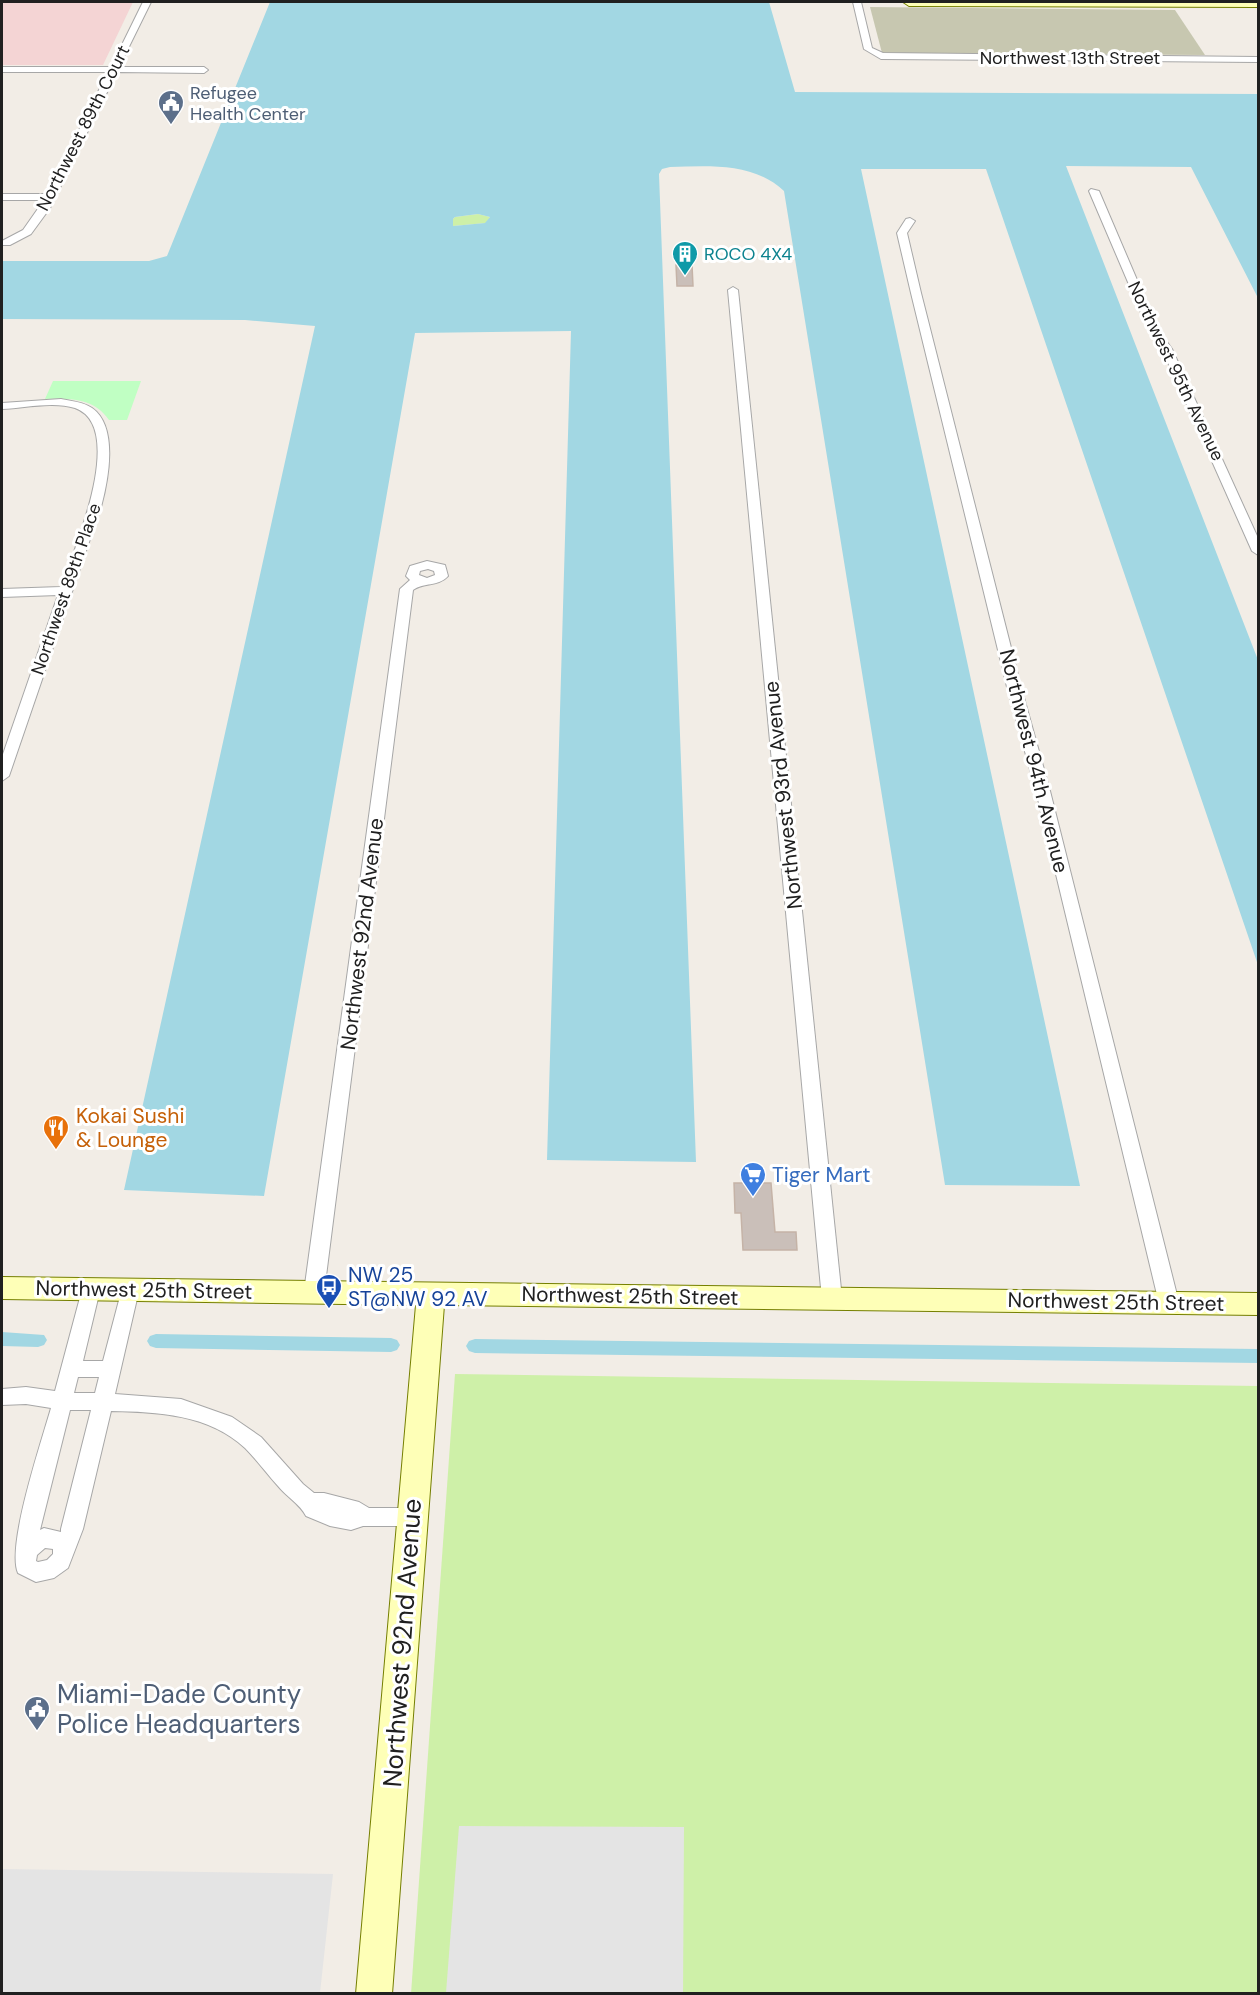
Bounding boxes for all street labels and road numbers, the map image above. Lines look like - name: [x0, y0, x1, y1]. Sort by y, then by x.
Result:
- street label: Northwest 89th Court: [31, 41, 135, 215]
- street label: Northwest 13th Street: [980, 46, 1160, 70]
- street label: Northwest 95th Avenue: [1122, 277, 1230, 465]
- street label: Northwest 89th Place: [25, 500, 107, 678]
- street label: Northwest 94th Avenue: [993, 646, 1075, 876]
- street label: Northwest 93rd Avenue: [757, 679, 809, 910]
- street label: Northwest 92nd Avenue: [334, 816, 390, 1052]
- street label: Northwest 25th Street: [35, 1274, 253, 1306]
- street label: Northwest 25th Street: [521, 1280, 739, 1312]
- street label: Northwest 25th Street: [1007, 1286, 1225, 1318]
- street label: Northwest 92nd Avenue: [375, 1498, 429, 1788]

